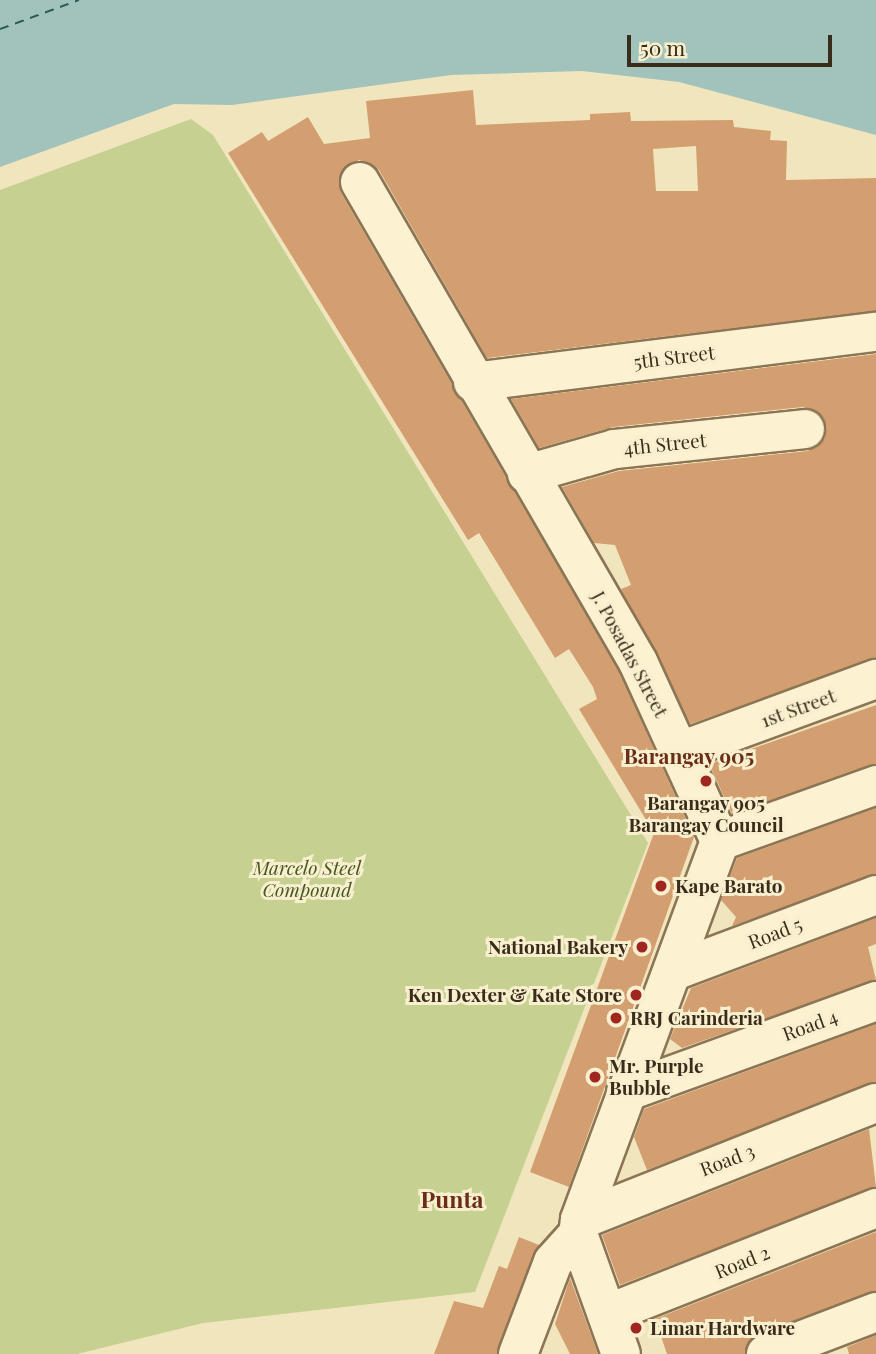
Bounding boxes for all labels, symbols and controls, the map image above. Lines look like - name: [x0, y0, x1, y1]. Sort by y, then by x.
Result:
- scale bar: [631, 21, 836, 65]
- text: 50 m: [640, 33, 685, 61]
- street label: 5th Street: [632, 341, 716, 373]
- street label: 4th Street: [623, 428, 707, 460]
- street label: J. Posadas Street: [587, 587, 673, 721]
- street label: 1st Street: [757, 684, 839, 732]
- district label: Barangay 905: [623, 742, 755, 768]
- marker: Barangay 905 Barangay Council: [698, 773, 714, 789]
- place label: Barangay 905 Barangay Council: [628, 792, 784, 836]
- park label: Marcelo Steel Compound: [253, 857, 361, 901]
- place label: Kape Barato: [675, 875, 782, 897]
- marker: Kape Barato: [653, 878, 669, 894]
- street label: Road 5: [745, 912, 805, 954]
- place label: National Bakery: [488, 936, 628, 958]
- marker: National Bakery: [634, 939, 650, 955]
- place label: Ken Dexter & Kate Store: [407, 984, 622, 1006]
- marker: Ken Dexter & Kate Store: [628, 987, 644, 1003]
- street label: Road 4: [779, 1004, 841, 1046]
- place label: RRJ Carinderia: [630, 1007, 763, 1029]
- marker: RRJ Carinderia: [608, 1010, 624, 1026]
- place label: Mr. Purple Bubble: [609, 1055, 704, 1099]
- marker: Mr. Purple Bubble: [587, 1069, 603, 1085]
- street label: Road 3: [697, 1139, 757, 1181]
- district label: Punta: [421, 1185, 483, 1213]
- street label: Road 2: [711, 1241, 773, 1283]
- place label: Limar Hardware: [650, 1317, 796, 1339]
- marker: Limar Hardware: [628, 1320, 644, 1336]

